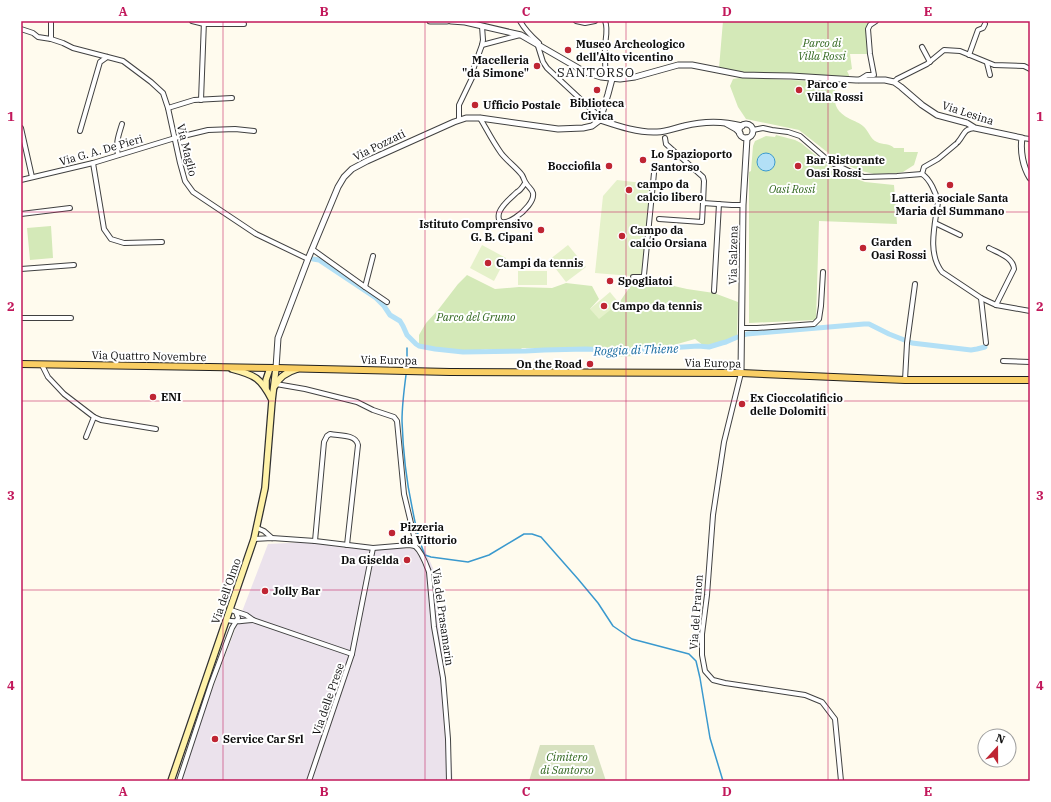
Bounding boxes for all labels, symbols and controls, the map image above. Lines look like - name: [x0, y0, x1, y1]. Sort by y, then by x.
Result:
- text: A: [118, 3, 128, 20]
- text: B: [319, 3, 329, 20]
- text: C: [522, 3, 531, 20]
- text: D: [722, 3, 732, 20]
- text: E: [924, 3, 932, 20]
- park label: Parco di Villa Rossi: [798, 36, 847, 63]
- place label: Museo Archeologico dell'Alto vicentino: [576, 37, 685, 64]
- marker: Museo Archeologico dell'Alto vicentino: [563, 45, 573, 55]
- place label: Macelleria "da Simone": [462, 53, 529, 80]
- marker: Macelleria "da Simone": [532, 61, 542, 71]
- district label: SANTORSO: [557, 64, 635, 81]
- place label: Parco e Villa Rossi: [807, 77, 863, 104]
- marker: Biblioteca Civica: [592, 85, 602, 95]
- marker: Parco e Villa Rossi: [794, 85, 804, 95]
- place label: Biblioteca Civica: [570, 96, 624, 123]
- place label: Ufficio Postale: [483, 98, 561, 112]
- street label: Via Lesina: [940, 98, 996, 128]
- marker: Ufficio Postale: [470, 100, 480, 110]
- text: 1: [7, 108, 15, 125]
- text: 1: [1036, 108, 1044, 125]
- street label: Via Maglio: [174, 122, 200, 178]
- street label: Via Pozzati: [351, 126, 408, 164]
- street label: Via G. A. De Pieri: [58, 131, 145, 169]
- place label: Lo Spazioporto Santorso: [651, 147, 732, 174]
- place label: Bar Ristorante Oasi Rossi: [806, 153, 885, 180]
- marker: Lo Spazioporto Santorso: [638, 155, 648, 165]
- place label: Bocciofila: [548, 159, 601, 173]
- marker: Bocciofila: [604, 161, 614, 171]
- marker: Bar Ristorante Oasi Rossi: [793, 161, 803, 171]
- place label: campo da calcio libero: [637, 177, 704, 204]
- marker: Latteria sociale Santa Maria del Summano: [945, 180, 955, 190]
- park label: Oasi Rossi: [769, 182, 816, 196]
- marker: campo da calcio libero: [624, 185, 634, 195]
- place label: Latteria sociale Santa Maria del Summano: [892, 191, 1008, 218]
- place label: Istituto Comprensivo G. B. Cipani: [419, 217, 533, 244]
- place label: Campo da calcio Orsiana: [630, 223, 707, 250]
- marker: Istituto Comprensivo G. B. Cipani: [536, 225, 546, 235]
- street label: Via Salzena: [725, 225, 741, 285]
- marker: Campo da calcio Orsiana: [617, 231, 627, 241]
- place label: Garden Oasi Rossi: [871, 235, 927, 262]
- marker: Garden Oasi Rossi: [858, 243, 868, 253]
- place label: Campi da tennis: [496, 256, 584, 270]
- marker: Campi da tennis: [483, 258, 493, 268]
- place label: Spogliatoi: [618, 274, 673, 288]
- marker: Spogliatoi: [605, 276, 615, 286]
- text: 2: [7, 298, 15, 315]
- text: 2: [1036, 298, 1044, 315]
- place label: Campo da tennis: [612, 299, 703, 313]
- marker: Campo da tennis: [599, 301, 609, 311]
- park label: Parco del Grumo: [436, 310, 516, 324]
- water label: Roggia di Thiene: [592, 341, 679, 359]
- street label: Via Quattro Novembre: [91, 348, 207, 364]
- street label: Via Europa: [360, 353, 418, 367]
- street label: Via Europa: [684, 356, 742, 370]
- place label: On the Road: [516, 357, 582, 371]
- marker: On the Road: [585, 359, 595, 369]
- place label: ENI: [161, 390, 181, 404]
- place label: Ex Cioccolatificio delle Dolomiti: [750, 391, 843, 418]
- marker: ENI: [148, 392, 158, 402]
- marker: Ex Cioccolatificio delle Dolomiti: [737, 399, 747, 409]
- text: 3: [7, 487, 15, 504]
- text: 3: [1036, 487, 1044, 504]
- place label: Pizzeria da Vittorio: [400, 520, 457, 547]
- marker: Pizzeria da Vittorio: [387, 528, 397, 538]
- place label: Da Giselda: [341, 553, 399, 567]
- marker: Da Giselda: [402, 555, 412, 565]
- street label: Via dell'Olmo: [208, 556, 244, 626]
- street label: Via del Prasamarin: [429, 567, 457, 667]
- street label: Via del Pranon: [686, 574, 706, 650]
- place label: Jolly Bar: [273, 584, 321, 598]
- marker: Jolly Bar: [260, 586, 270, 596]
- street label: Via delle Prese: [309, 661, 347, 737]
- text: 4: [7, 677, 15, 694]
- text: 4: [1036, 677, 1044, 694]
- north arrow: [977, 728, 1017, 768]
- text: N: [994, 731, 1007, 747]
- place label: Service Car Srl: [223, 732, 304, 746]
- marker: Service Car Srl: [210, 734, 220, 744]
- park label: Cimitero di Santorso: [540, 750, 594, 777]
- text: A: [118, 783, 128, 800]
- text: B: [319, 783, 329, 800]
- text: C: [522, 783, 531, 800]
- text: D: [722, 783, 732, 800]
- text: E: [924, 783, 932, 800]

